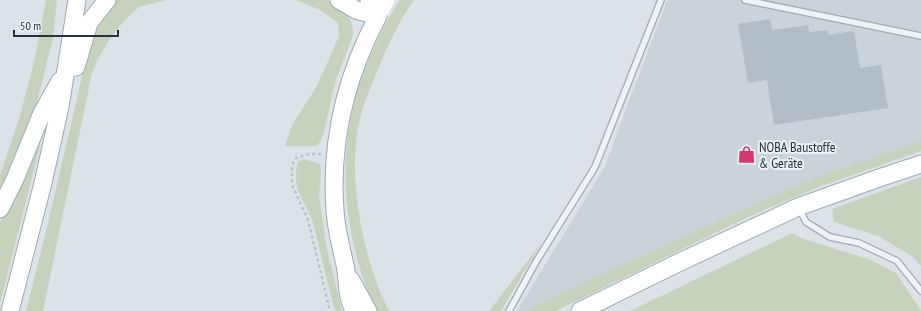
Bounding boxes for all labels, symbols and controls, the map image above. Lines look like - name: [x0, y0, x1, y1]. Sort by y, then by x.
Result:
- scale bar: [14, 12, 118, 38]
- text: 50 m: [20, 18, 41, 33]
- place label: NOBA Baustoffe & Geräte: [759, 138, 836, 172]
- shop icon: NOBA Baustoffe & Geräte: [736, 145, 756, 165]

